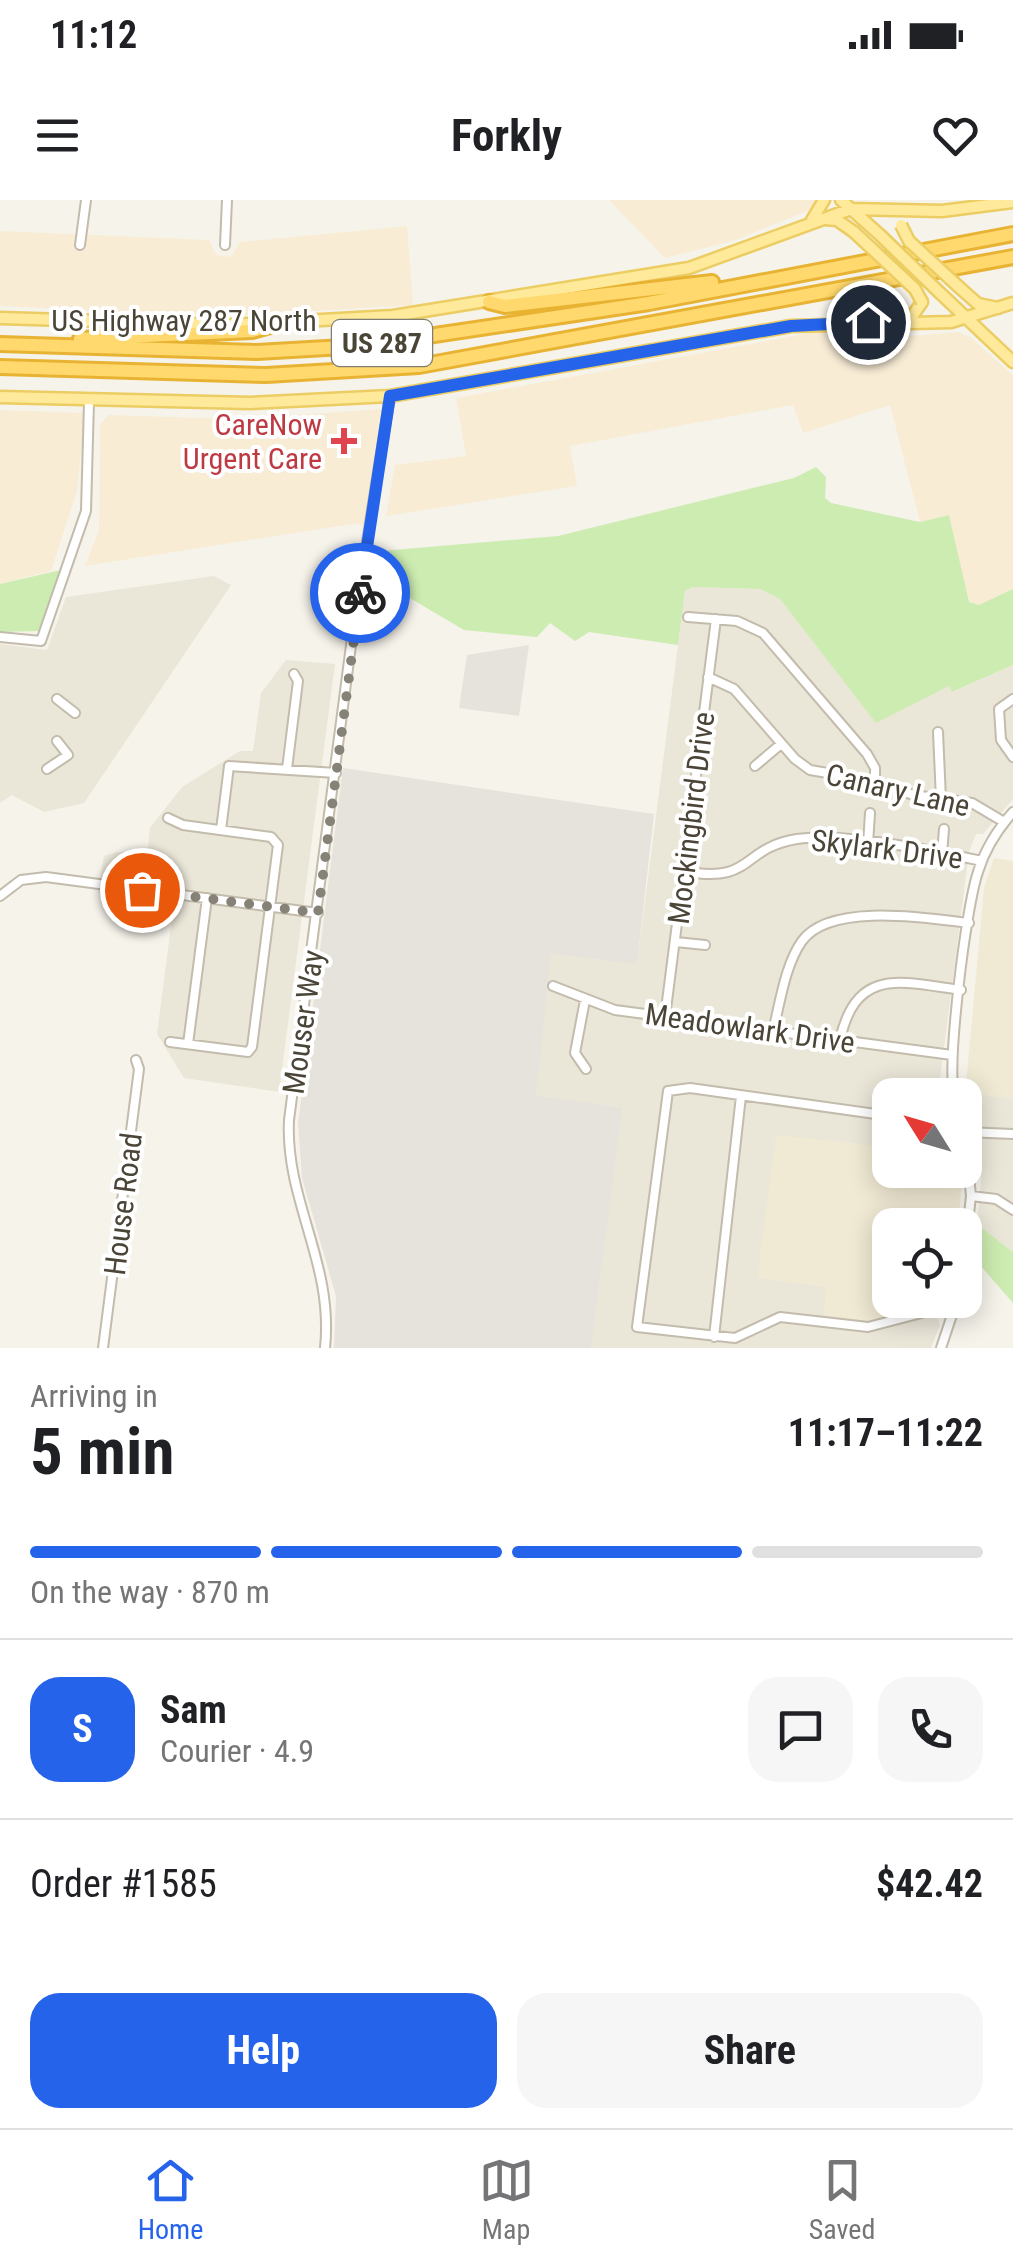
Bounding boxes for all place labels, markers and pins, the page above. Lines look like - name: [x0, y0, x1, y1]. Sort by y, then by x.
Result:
- pin: [826, 280, 911, 365]
- place label: CareNow Urgent Care: [183, 407, 322, 476]
- marker: CareNow Urgent Care: [331, 428, 357, 454]
- pin: [100, 848, 185, 933]

